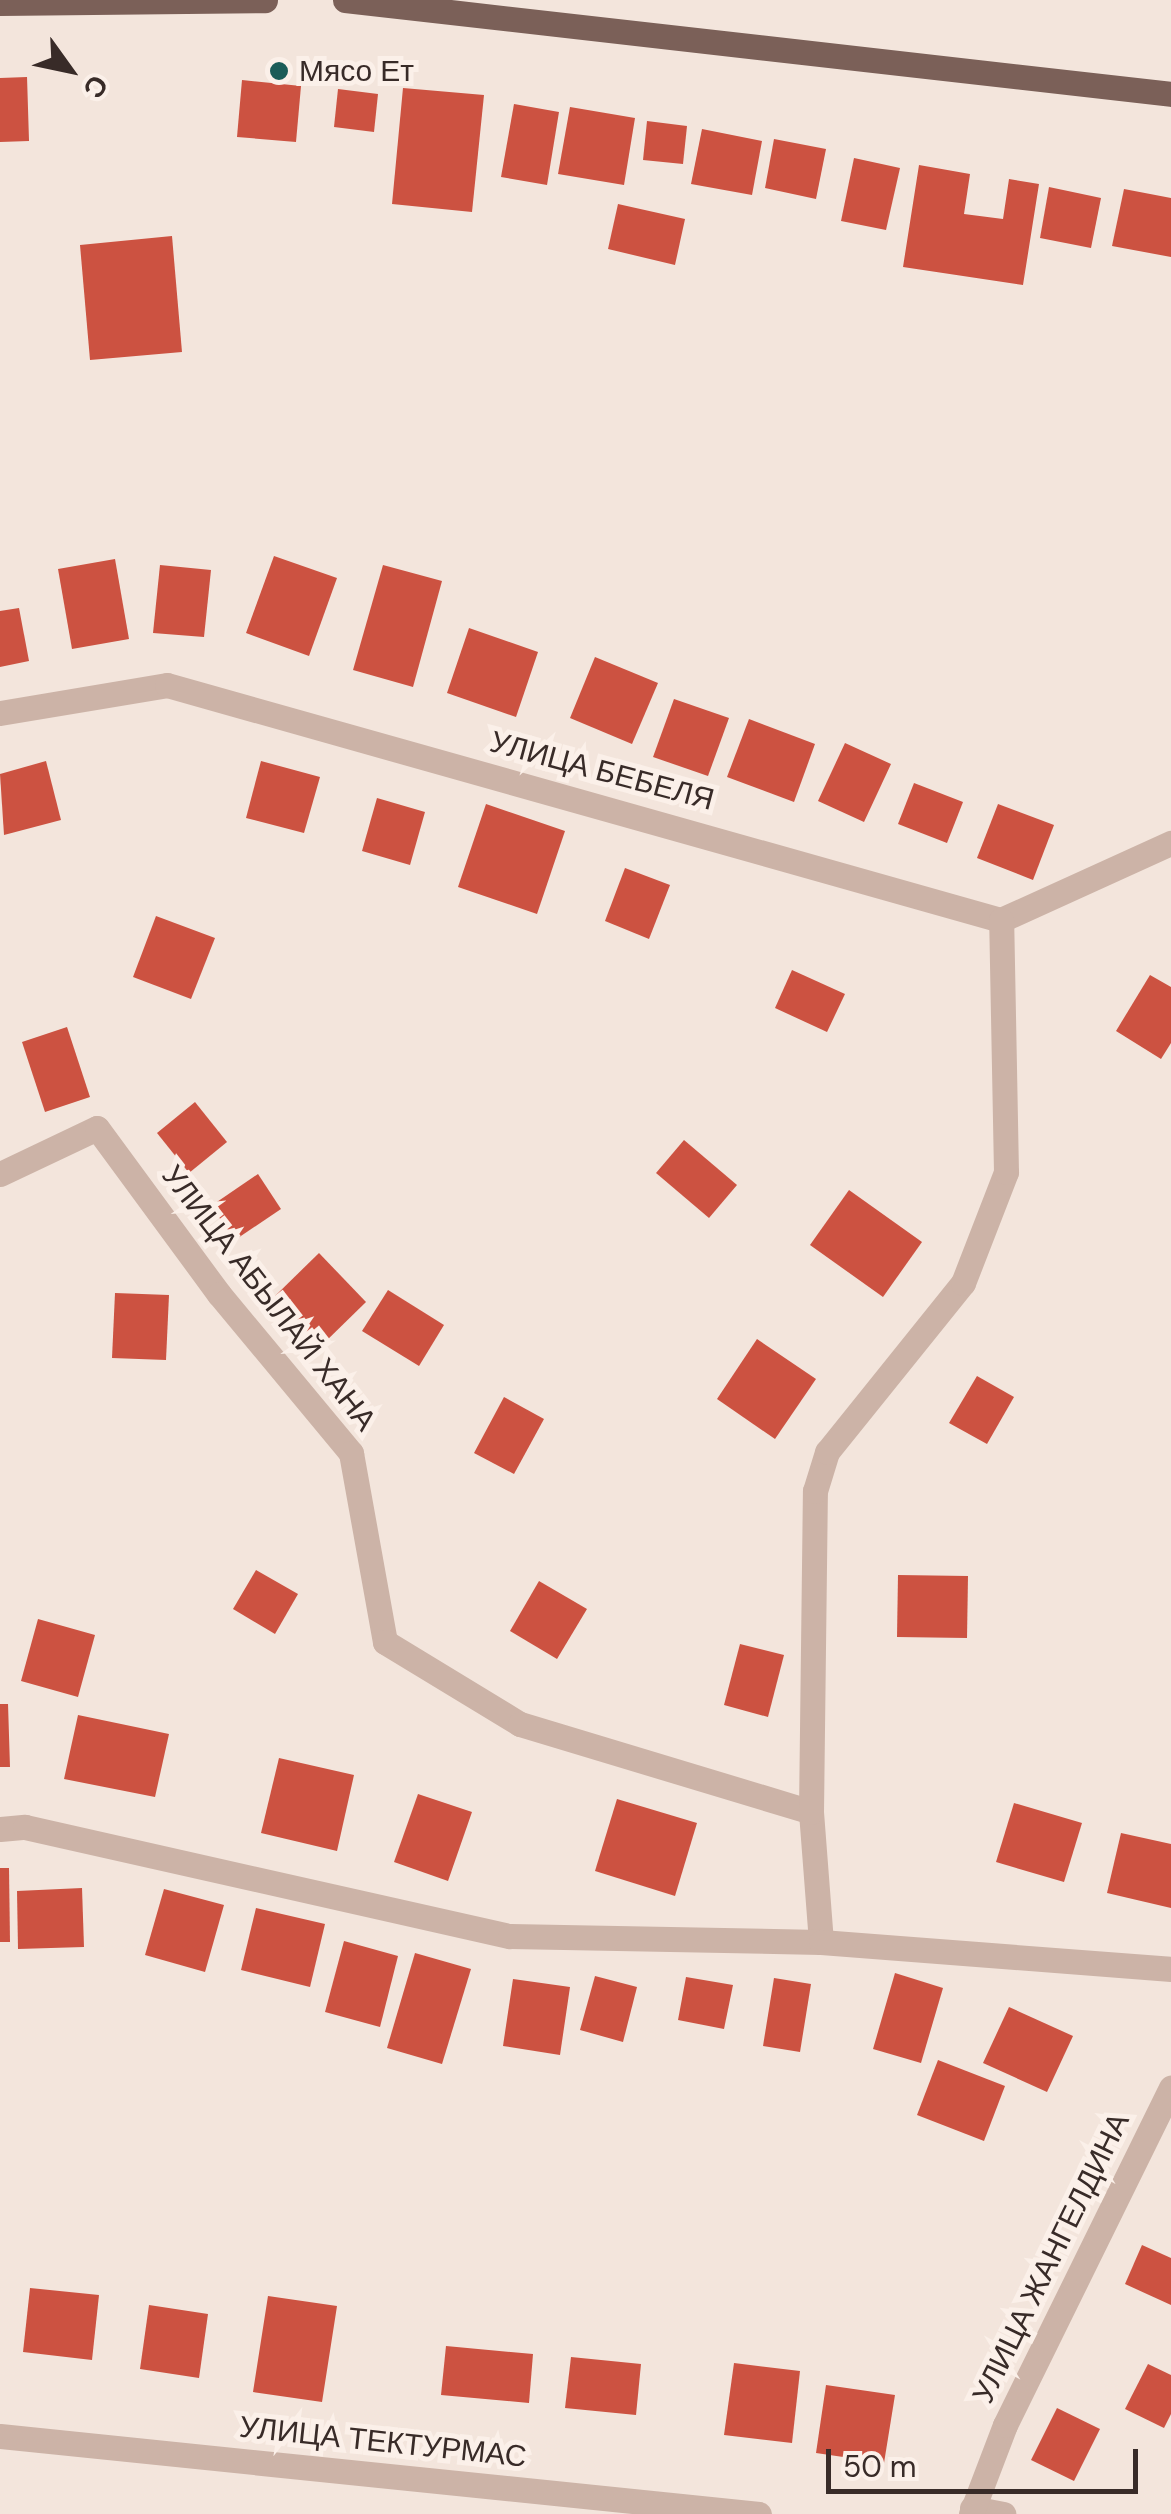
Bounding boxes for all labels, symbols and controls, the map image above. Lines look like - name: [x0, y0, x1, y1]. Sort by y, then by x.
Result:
- north arrow: [20, 20, 120, 120]
- place label: Мясо Ет: [299, 53, 414, 89]
- marker: Мясо Ет: [268, 60, 290, 82]
- text: С: [75, 68, 117, 105]
- street label: УЛИЦА БЕБЕЛЯ: [486, 724, 718, 818]
- street label: УЛИЦА АБЫЛАЙ ХАНА: [154, 1158, 384, 1438]
- street label: УЛИЦА ЖАНГЕЛДИНА: [965, 2107, 1137, 2409]
- street label: УЛИЦА ТЕКТУРМАС: [238, 2409, 528, 2475]
- scale bar: [831, 2429, 1144, 2491]
- text: 50 m: [843, 2447, 917, 2486]

